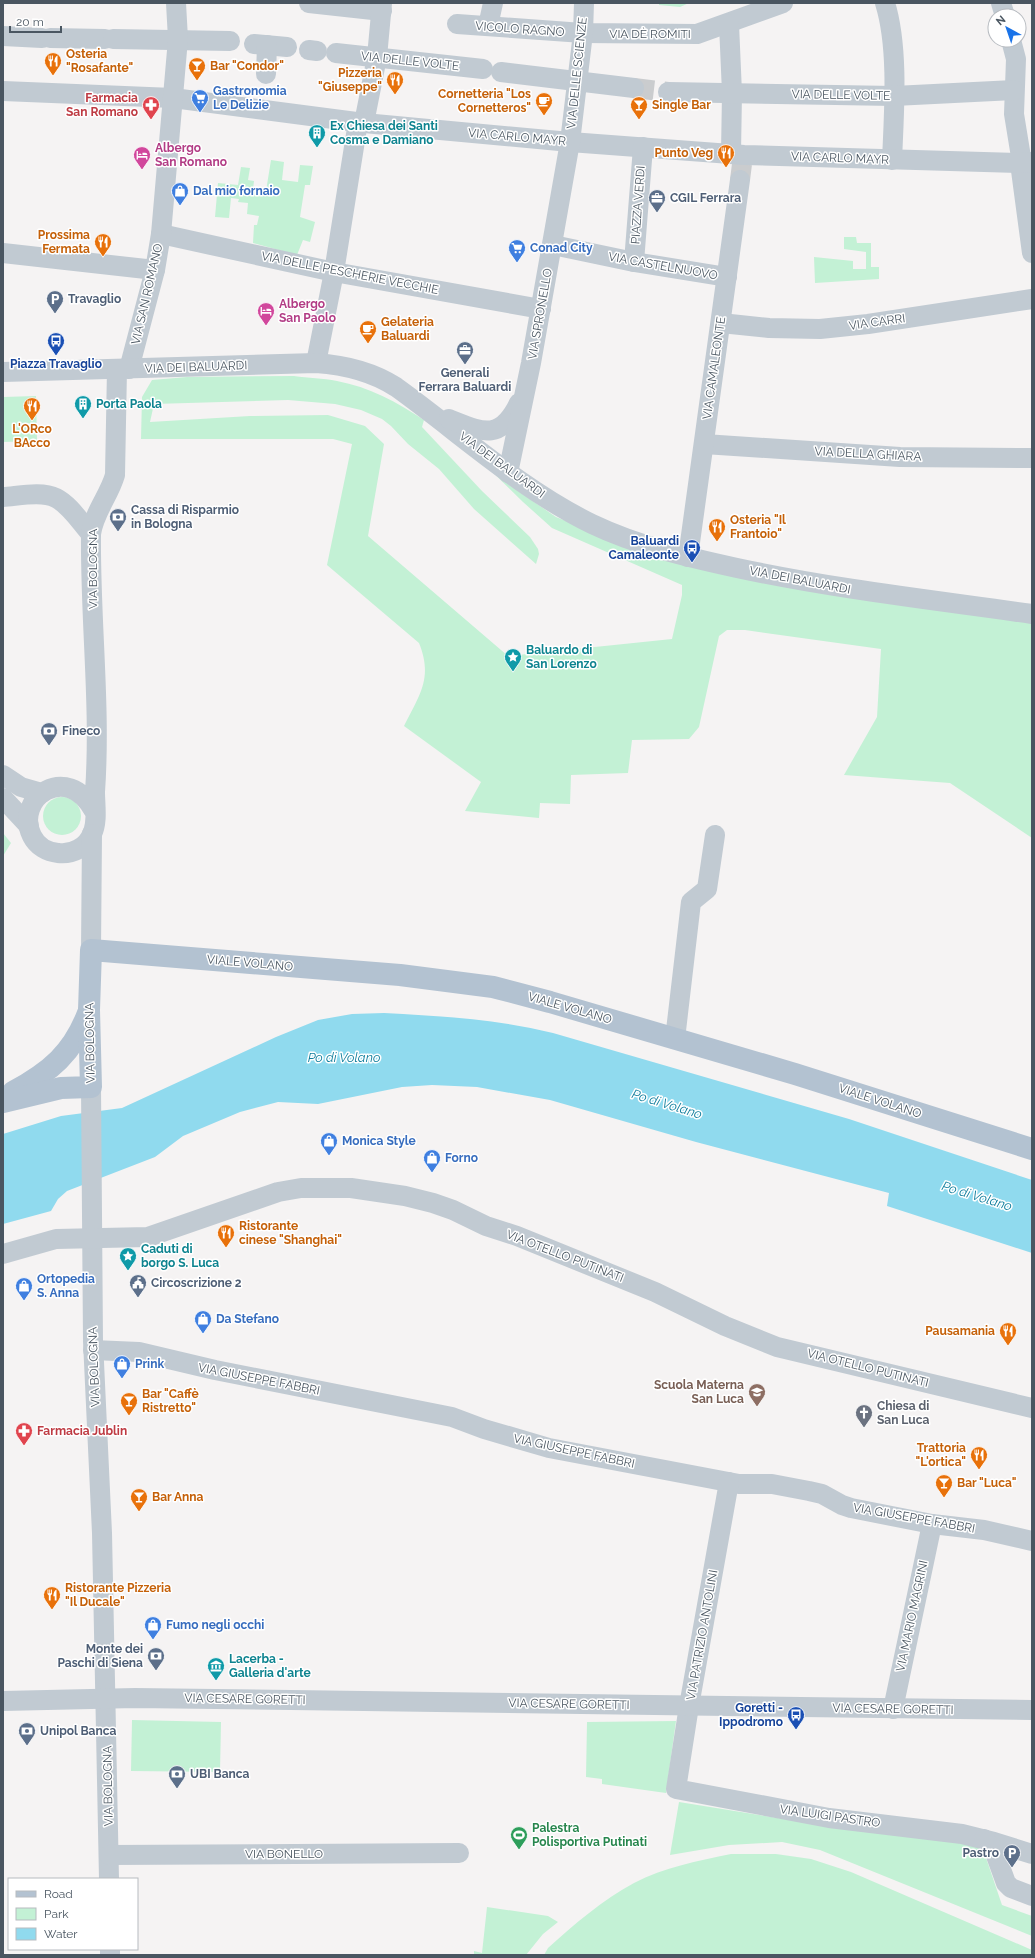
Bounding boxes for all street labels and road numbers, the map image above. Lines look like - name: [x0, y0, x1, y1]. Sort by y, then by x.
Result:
- street label: VIA DELLE SCIENZE: [564, 17, 590, 129]
- street label: VICOLO RAGNO: [475, 19, 565, 39]
- street label: VIA DÈ ROMITI: [609, 27, 691, 41]
- street label: VIA DELLE VOLTE: [360, 49, 460, 73]
- street label: VIA DELLE VOLTE: [791, 87, 891, 103]
- street label: VIA CARLO MAYR: [468, 126, 567, 148]
- street label: VIA CARLO MAYR: [791, 149, 889, 167]
- street label: PIAZZA VERDI: [628, 165, 648, 245]
- street label: VIA SAN ROMANO: [129, 242, 165, 346]
- street label: VIA DELLE PESCHERIE VECCHIE: [260, 249, 440, 297]
- street label: VIA CASTELNUOVO: [607, 249, 719, 283]
- street label: VIA SPRONELLO: [525, 267, 555, 361]
- street label: VIA CARRI: [848, 311, 906, 333]
- street label: VIA CAMALEONTE: [700, 316, 728, 420]
- street label: VIA DEI BALUARDI: [144, 358, 248, 376]
- street label: VIA DEI BALUARDI: [456, 429, 548, 501]
- street label: VIA DELLA GHIARA: [814, 444, 922, 464]
- street label: VIA BOLOGNA: [86, 529, 100, 609]
- street label: VIA DEI BALUARDI: [748, 563, 852, 597]
- street label: VIALE VOLANO: [206, 952, 294, 974]
- street label: VIALE VOLANO: [527, 989, 613, 1027]
- street label: VIA BOLOGNA: [82, 1003, 98, 1083]
- street label: VIALE VOLANO: [837, 1081, 923, 1121]
- street label: VIA OTELLO PUTINATI: [504, 1227, 626, 1285]
- street label: VIA BOLOGNA: [86, 1326, 102, 1408]
- street label: VIA OTELLO PUTINATI: [806, 1346, 930, 1390]
- street label: VIA GIUSEPPE FABBRI: [197, 1360, 321, 1398]
- street label: VIA GIUSEPPE FABBRI: [512, 1431, 636, 1471]
- street label: VIA GIUSEPPE FABBRI: [852, 1500, 976, 1536]
- street label: VIA MARIO MAGRINI: [893, 1559, 931, 1673]
- street label: VIA PATRIZIO ANTOLINI: [684, 1569, 720, 1701]
- street label: VIA CESARE GORETTI: [184, 1691, 306, 1707]
- street label: VIA CESARE GORETTI: [508, 1696, 630, 1712]
- street label: VIA CESARE GORETTI: [832, 1701, 954, 1717]
- street label: VIA BOLOGNA: [100, 1746, 116, 1826]
- street label: VIA LUIGI PASTRO: [779, 1802, 881, 1830]
- street label: VIA BONELLO: [245, 1847, 323, 1861]

